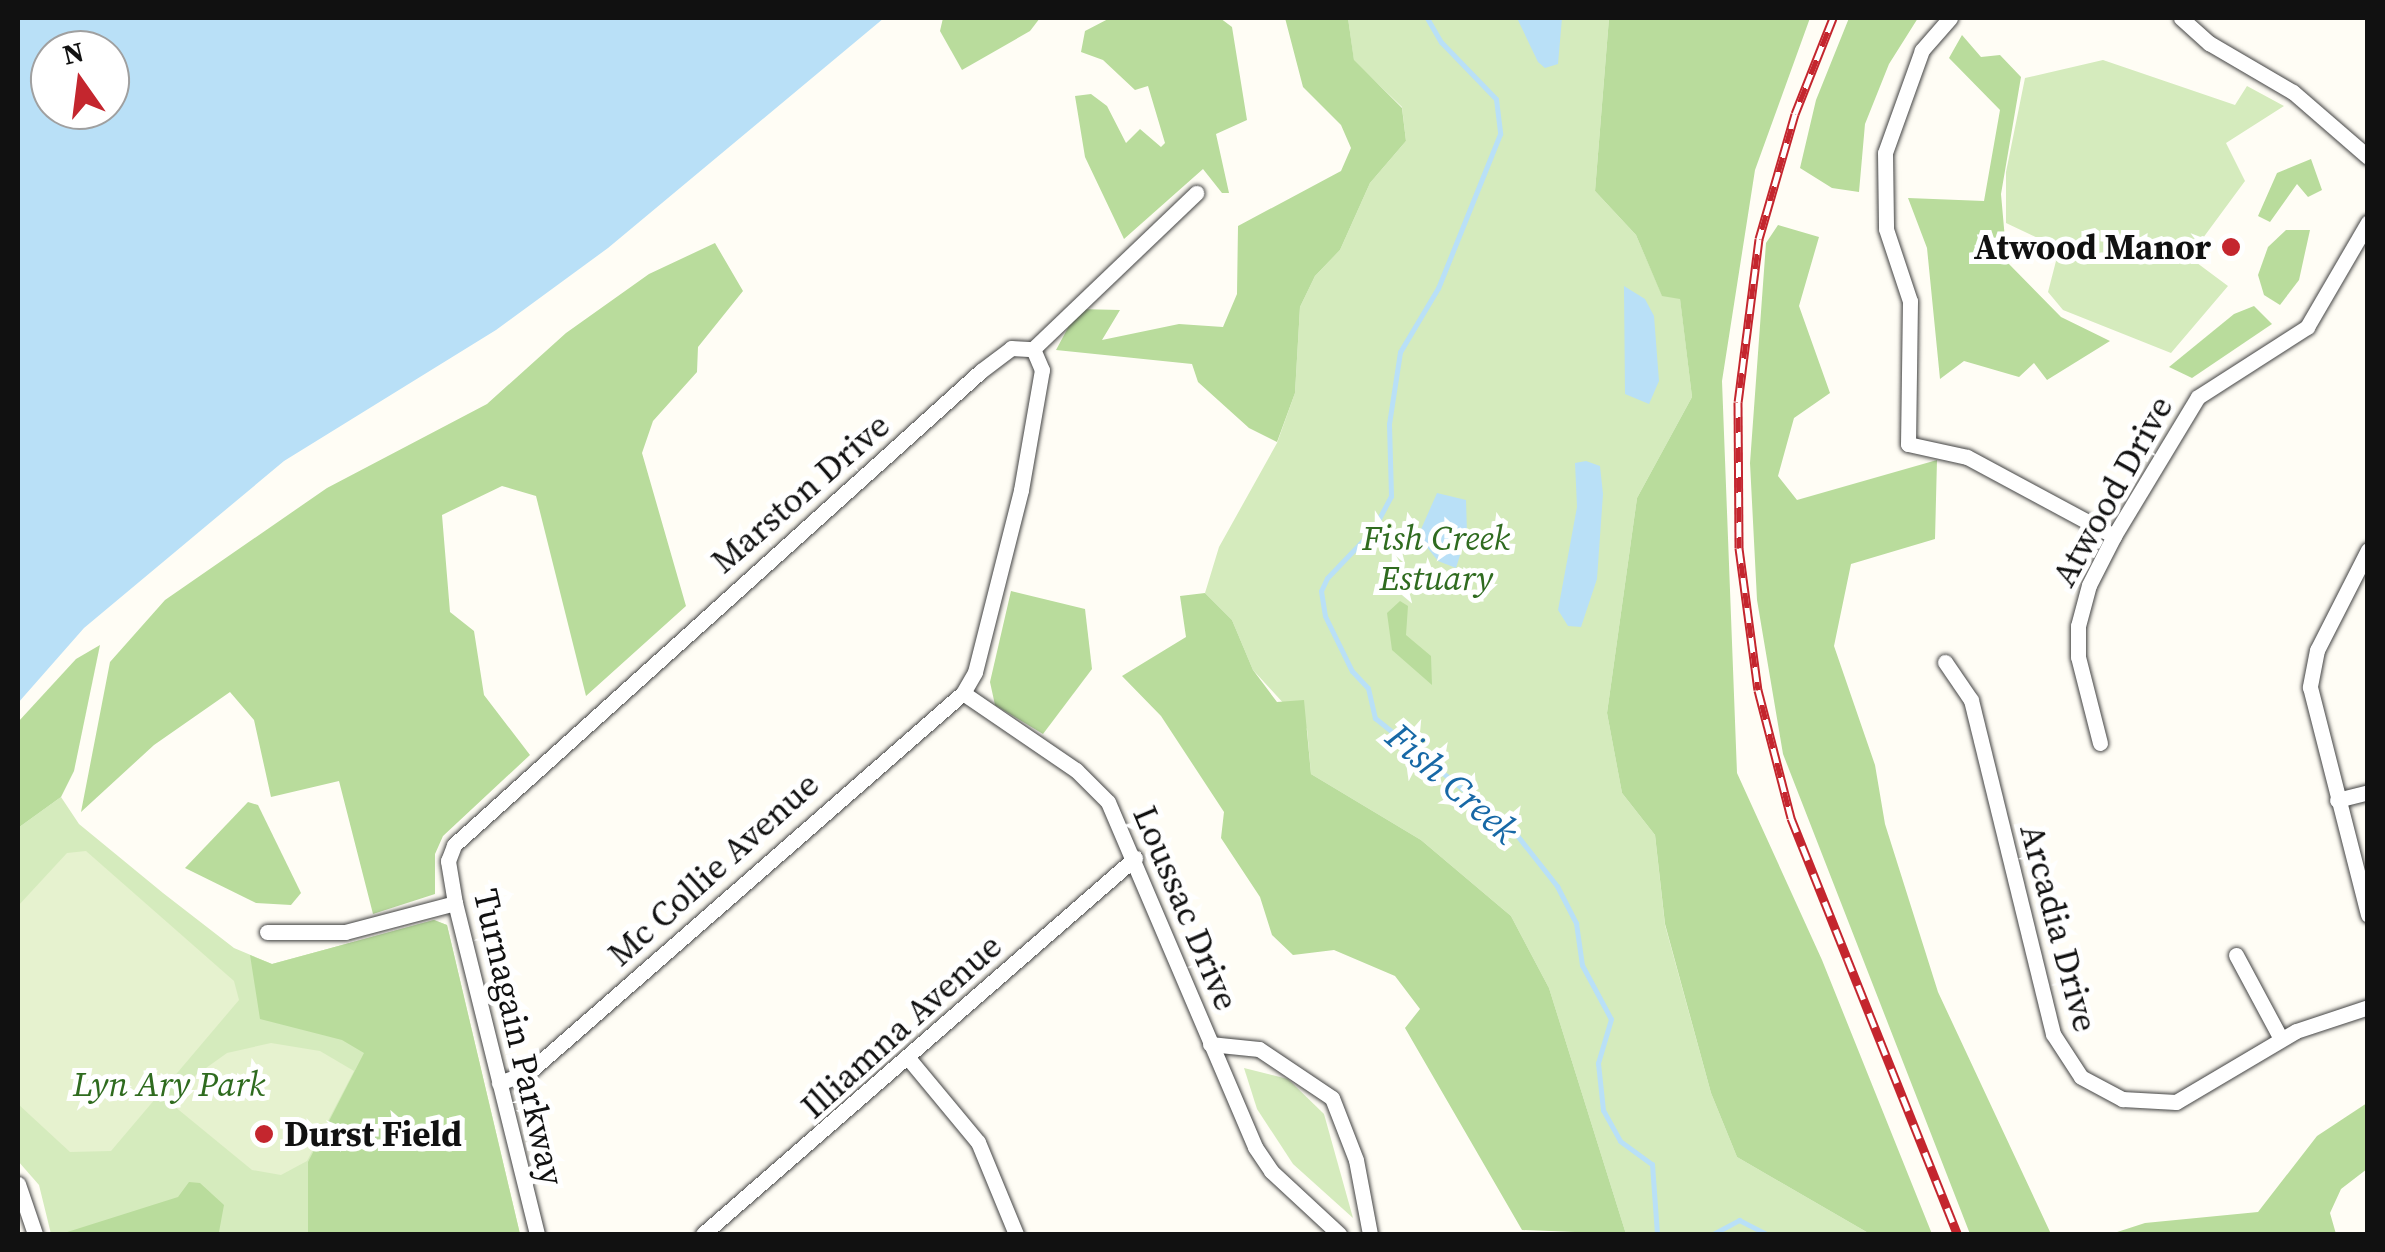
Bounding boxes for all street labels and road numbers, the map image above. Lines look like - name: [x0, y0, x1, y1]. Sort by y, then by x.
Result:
- street label: Atwood Drive: [2042, 388, 2182, 594]
- street label: Marston Drive: [702, 404, 898, 582]
- street label: Mc Collie Avenue: [599, 763, 827, 975]
- street label: Loussac Drive: [1124, 799, 1248, 1017]
- street label: Arcadia Drive: [2011, 820, 2107, 1036]
- street label: Turnagain Parkway: [464, 885, 574, 1189]
- street label: Illiamna Avenue: [792, 925, 1010, 1127]

